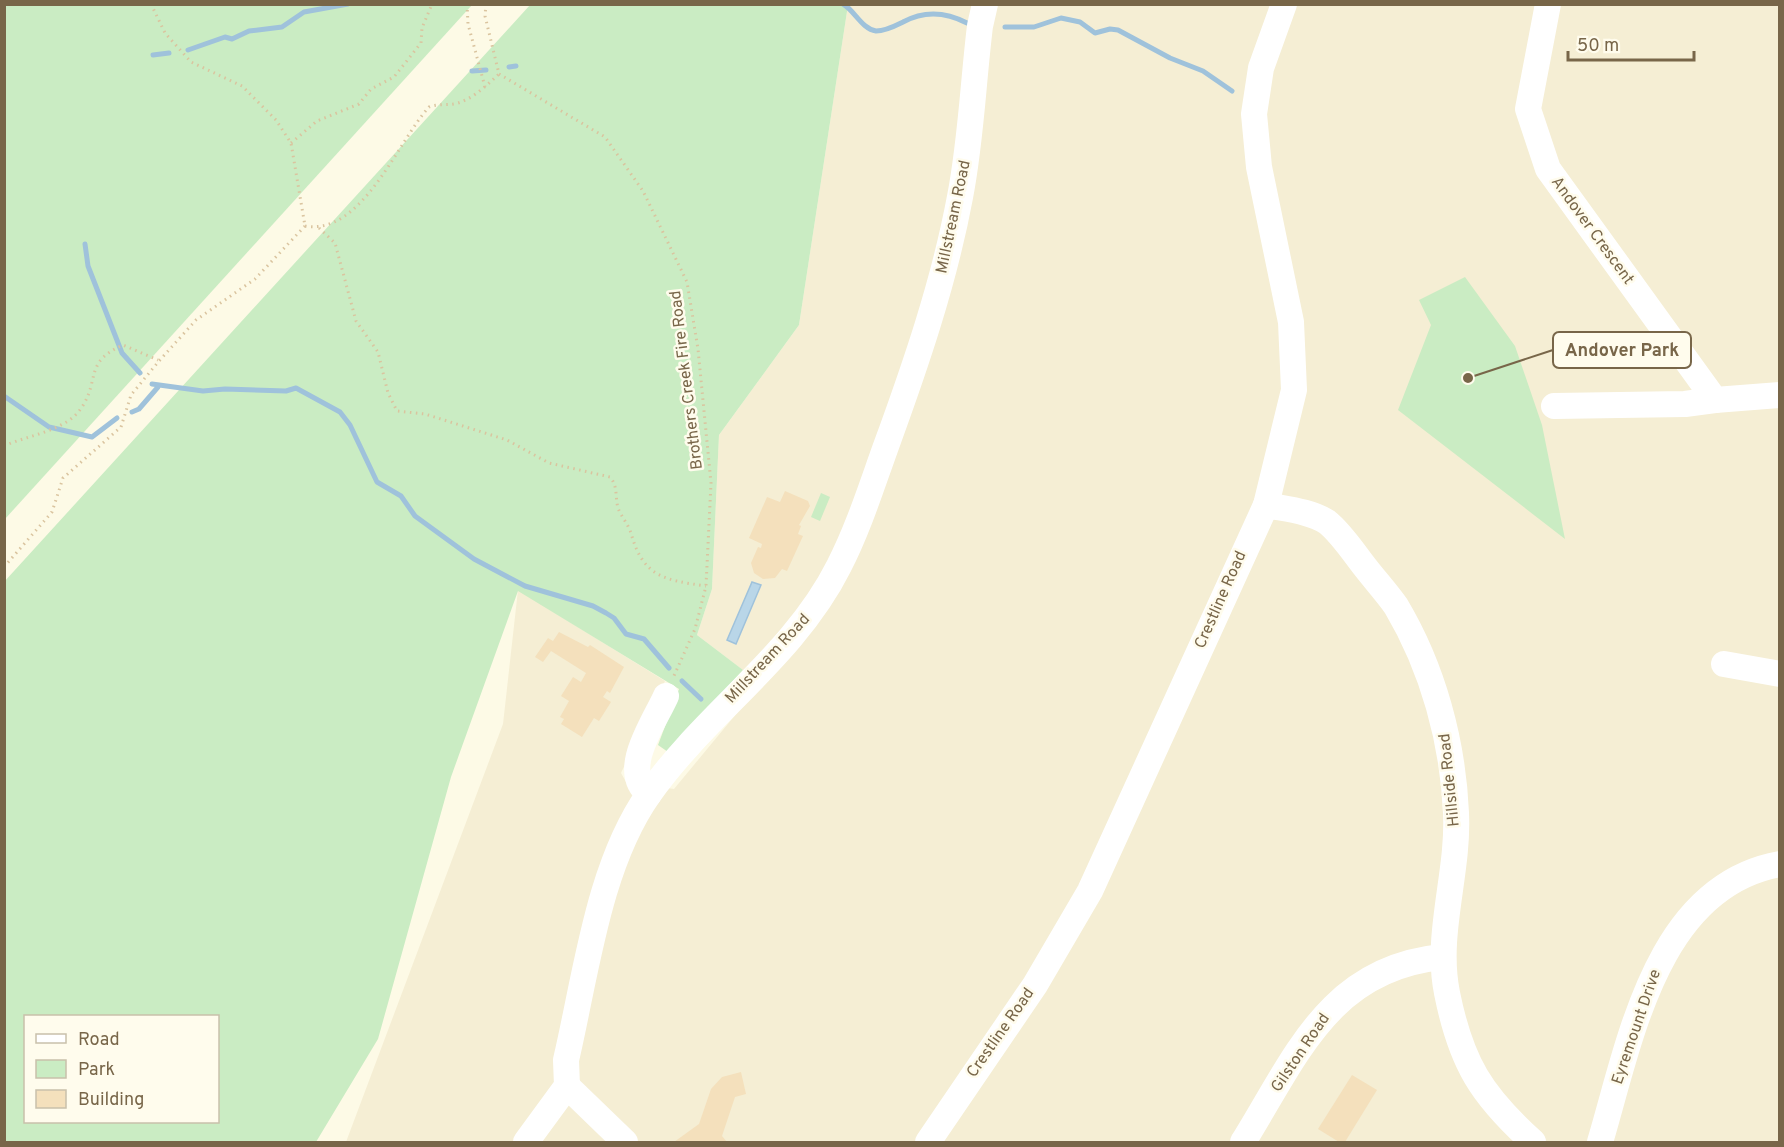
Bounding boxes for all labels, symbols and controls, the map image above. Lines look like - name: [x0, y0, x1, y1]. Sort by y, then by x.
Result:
- scale bar: [1568, 24, 1694, 62]
- text: 50 m: [1577, 35, 1619, 58]
- street label: Millstream Road: [932, 158, 976, 276]
- street label: Andover Crescent: [1546, 173, 1638, 289]
- street label: Brothers Creek Fire Road: [666, 289, 708, 471]
- callout: Andover Park: [1553, 332, 1691, 368]
- text: Andover Park: [1565, 340, 1679, 363]
- street label: Crestline Road: [1191, 548, 1251, 652]
- street label: Millstream Road: [721, 610, 815, 708]
- street label: Hillside Road: [1435, 732, 1465, 828]
- street label: Eyremount Drive: [1608, 967, 1666, 1087]
- street label: Crestline Road: [963, 984, 1039, 1082]
- street label: Gilston Road: [1267, 1010, 1335, 1096]
- legend: [24, 1015, 219, 1123]
- text: Road: [78, 1029, 120, 1052]
- text: Park: [78, 1059, 115, 1082]
- text: Building: [78, 1089, 144, 1112]

